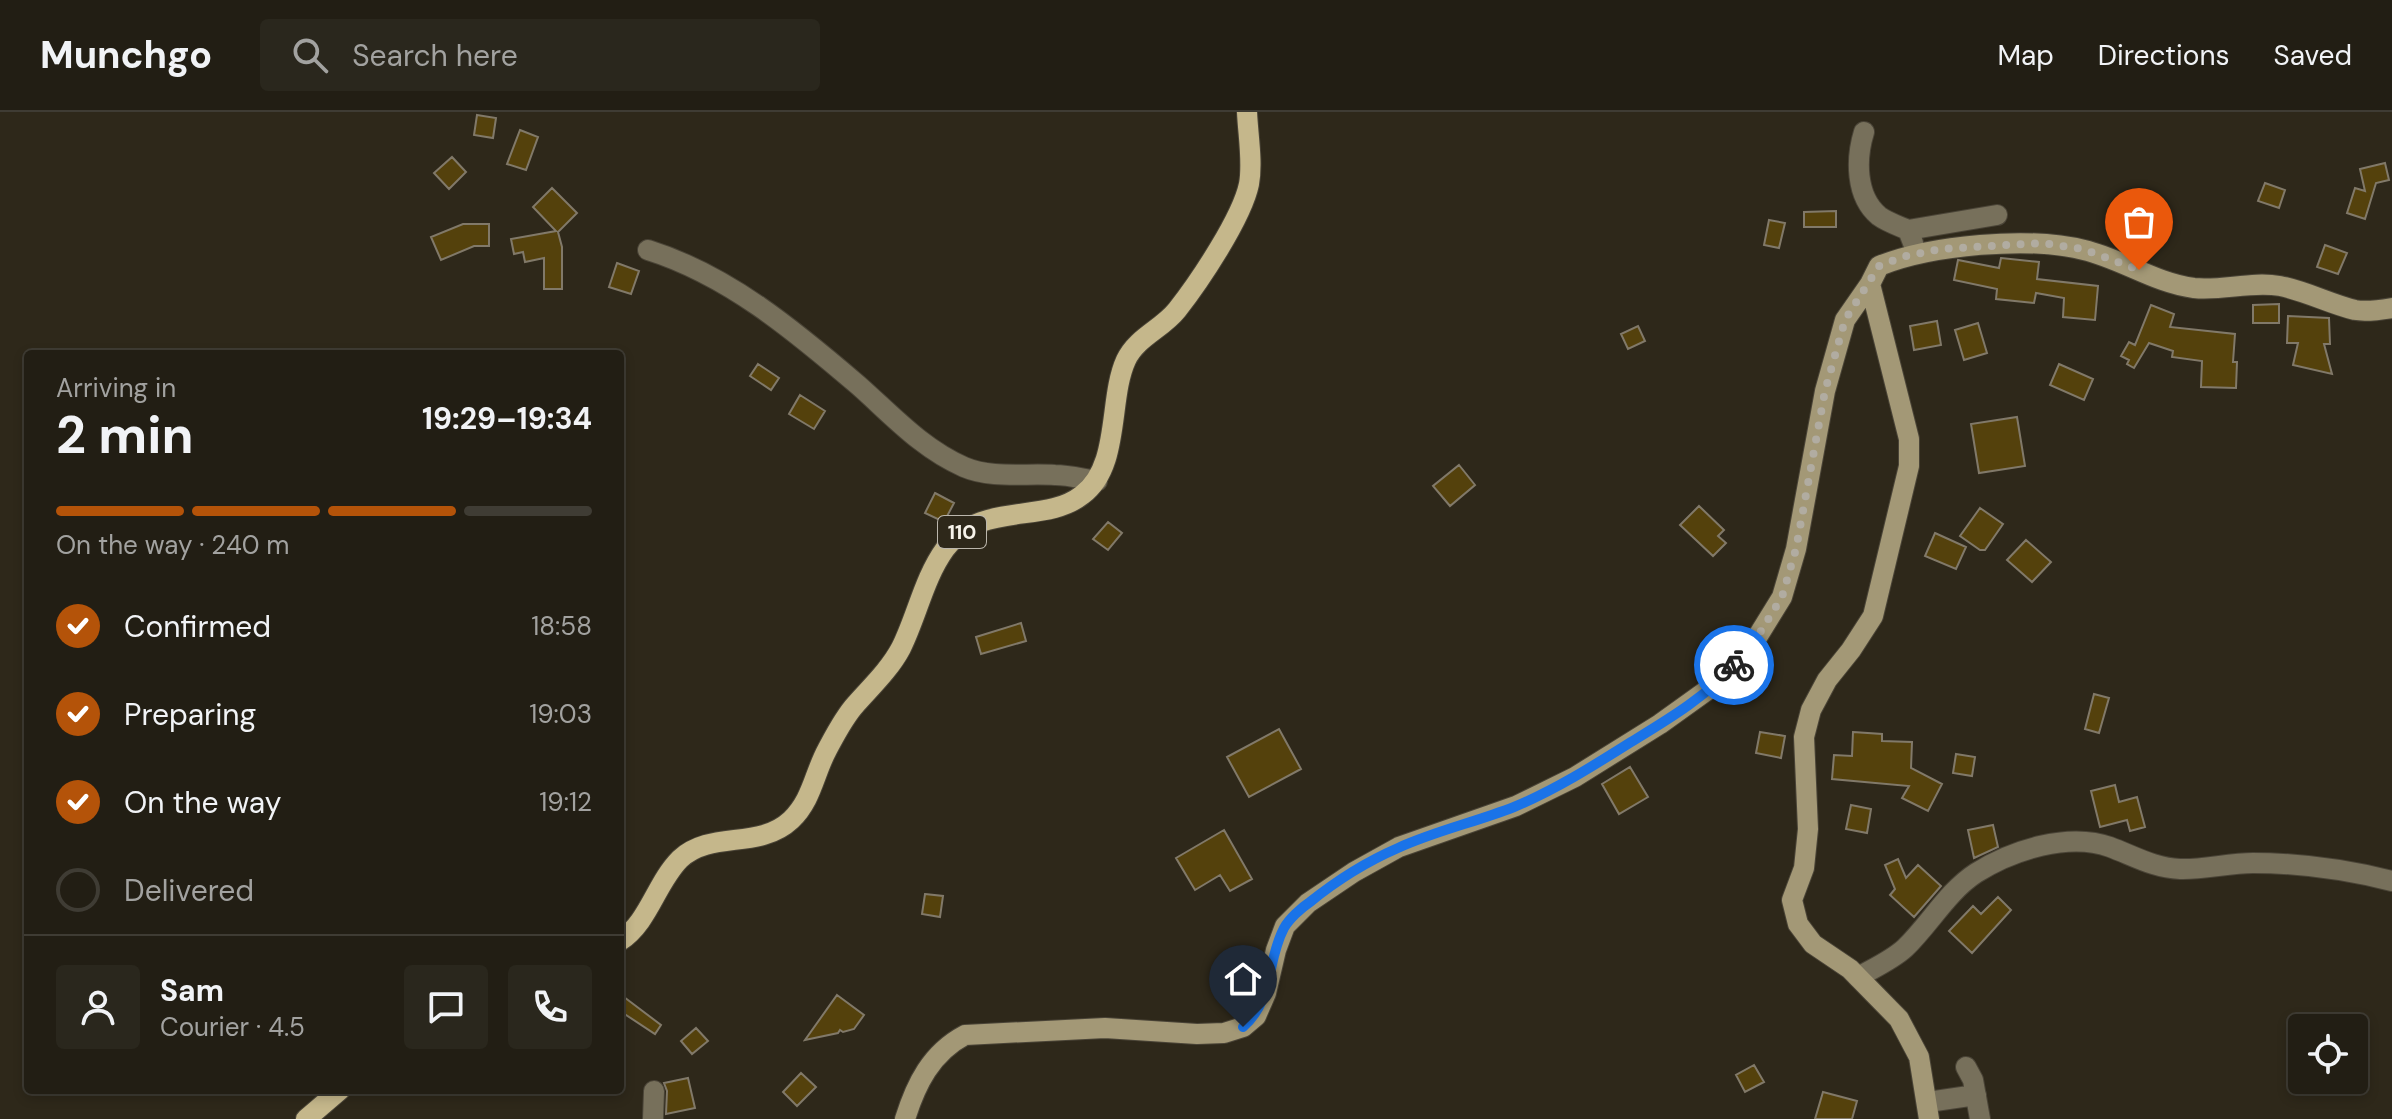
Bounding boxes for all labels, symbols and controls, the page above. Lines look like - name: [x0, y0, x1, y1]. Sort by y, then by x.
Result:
- search box: [260, 19, 820, 91]
- text: Munchgo: [40, 30, 212, 80]
- icon: search: [288, 33, 332, 77]
- text: Search here: [352, 36, 518, 75]
- text: Map: [1997, 37, 2054, 74]
- text: Directions: [2098, 37, 2230, 74]
- text: Saved: [2274, 37, 2352, 74]
- pin: [2105, 188, 2173, 270]
- icon: bag: [2117, 200, 2161, 244]
- text: Arriving in: [56, 371, 176, 405]
- text: 19:29–19:34: [422, 399, 592, 438]
- text: 2 min: [56, 401, 194, 469]
- road number: 110: [938, 516, 986, 548]
- text: On the way · 240 m: [56, 528, 290, 562]
- icon: check: [56, 604, 100, 648]
- text: Confirmed: [124, 607, 271, 646]
- text: 18:58: [531, 609, 592, 643]
- courier: [1694, 625, 1774, 705]
- icon: bike: [1712, 643, 1756, 687]
- icon: check: [56, 692, 100, 736]
- text: Preparing: [124, 695, 256, 734]
- text: 19:03: [529, 697, 592, 731]
- icon: check: [56, 780, 100, 824]
- text: On the way: [124, 783, 281, 822]
- text: 19:12: [539, 785, 592, 819]
- text: Delivered: [124, 871, 254, 910]
- pin: [1209, 945, 1277, 1027]
- icon: home: [1221, 957, 1265, 1001]
- button: person: [56, 965, 140, 1049]
- button: chat: [404, 965, 488, 1049]
- button: phone: [508, 965, 592, 1049]
- text: Sam: [160, 971, 224, 1010]
- text: Courier · 4.5: [160, 1010, 305, 1044]
- map controls: [2288, 1014, 2368, 1094]
- button: locate: [2288, 1014, 2368, 1094]

